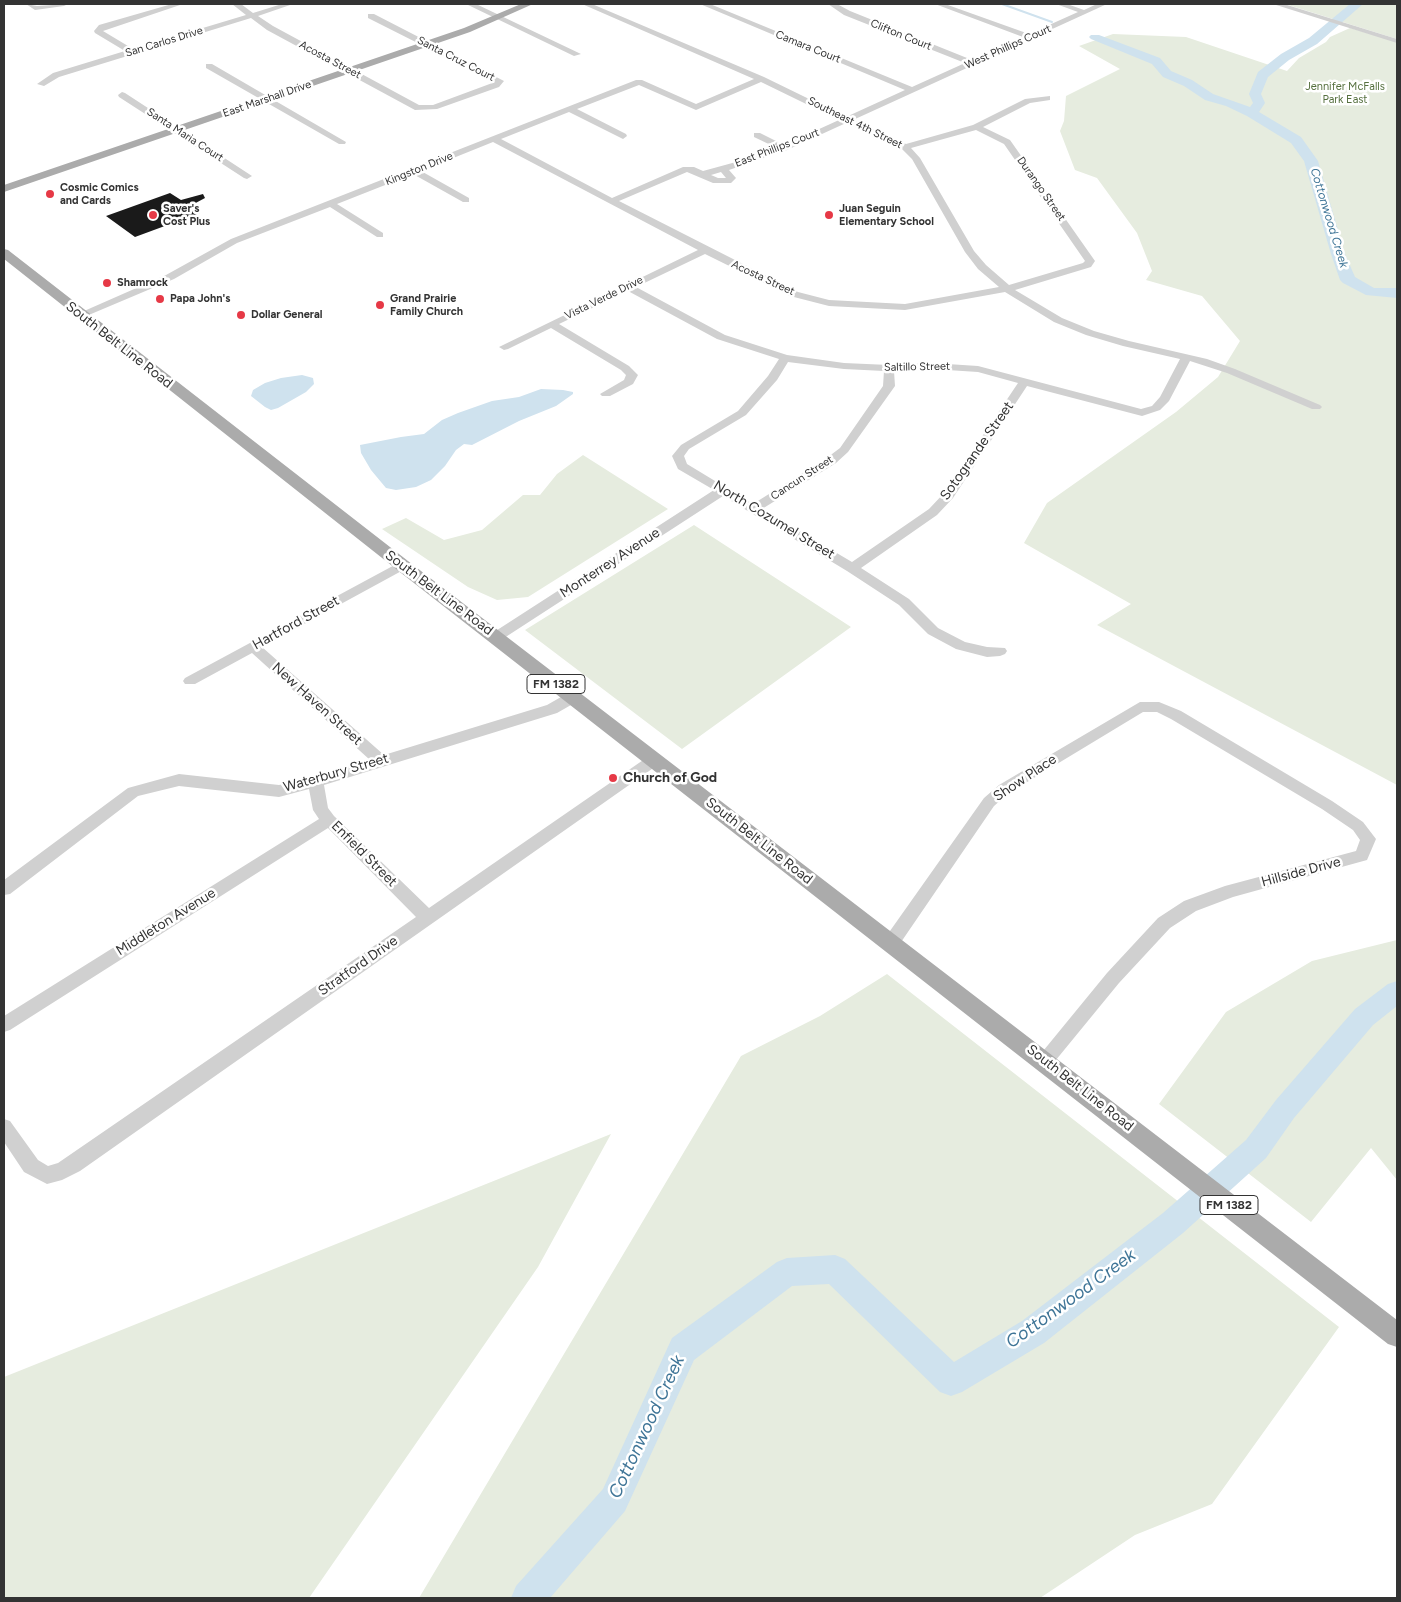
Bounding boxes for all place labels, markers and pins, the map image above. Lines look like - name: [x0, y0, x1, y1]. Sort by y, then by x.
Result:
- place label: Cosmic Comics and Cards: [60, 181, 139, 207]
- marker: Cosmic Comics and Cards: [44, 188, 56, 200]
- place label: Saver's Cost Plus: [163, 202, 210, 228]
- place label: Juan Seguin Elementary School: [839, 202, 934, 228]
- marker: Saver's Cost Plus: [147, 209, 159, 221]
- marker: Juan Seguin Elementary School: [823, 209, 835, 221]
- place label: Shamrock: [117, 276, 168, 290]
- marker: Shamrock: [101, 277, 113, 289]
- place label: Papa John's: [170, 292, 230, 306]
- place label: Grand Prairie Family Church: [390, 292, 463, 318]
- marker: Papa John's: [154, 293, 166, 305]
- marker: Grand Prairie Family Church: [374, 299, 386, 311]
- place label: Dollar General: [251, 308, 322, 322]
- marker: Dollar General: [235, 309, 247, 321]
- place label: Church of God: [623, 770, 717, 786]
- marker: Church of God: [607, 772, 619, 784]

